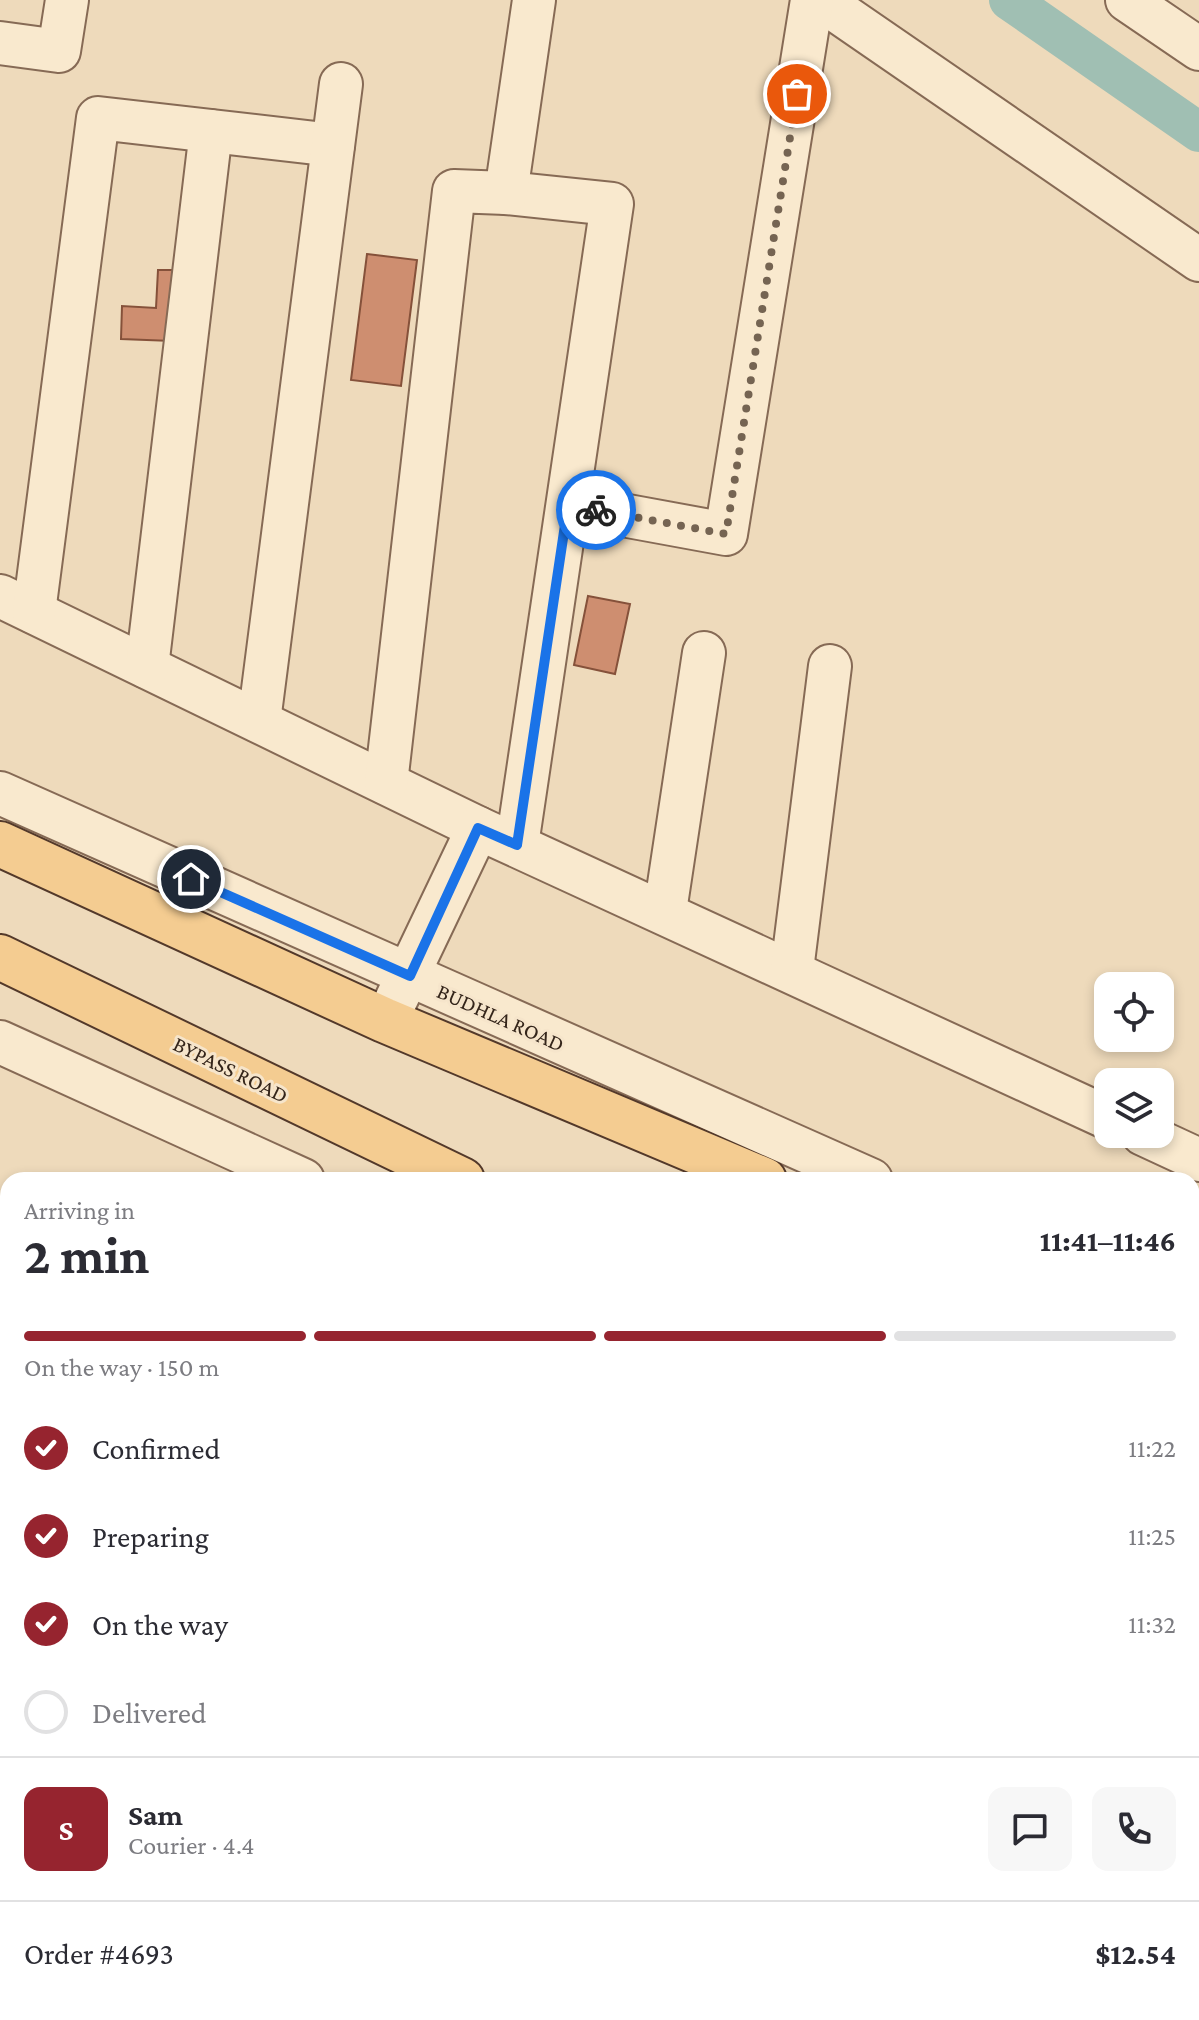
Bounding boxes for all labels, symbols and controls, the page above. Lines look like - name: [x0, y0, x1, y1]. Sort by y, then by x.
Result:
- pin: [763, 60, 831, 128]
- icon: bag: [775, 72, 819, 116]
- courier: [556, 470, 636, 550]
- icon: bike: [574, 488, 618, 532]
- pin: [157, 845, 225, 913]
- icon: home: [169, 857, 213, 901]
- map controls: [1094, 972, 1174, 1148]
- button: locate: [1094, 972, 1174, 1052]
- street label: BUDHLA ROAD: [433, 978, 568, 1057]
- street label: BYPASS ROAD: [169, 1031, 292, 1108]
- button: layers: [1094, 1068, 1174, 1148]
- text: Arriving in: [24, 1196, 135, 1225]
- text: 11:41–11:46: [1040, 1224, 1176, 1257]
- text: 2 min: [24, 1226, 149, 1284]
- text: On the way · 150 m: [24, 1353, 219, 1382]
- icon: check: [24, 1426, 68, 1470]
- text: Confirmed: [92, 1432, 220, 1465]
- text: 11:22: [1128, 1434, 1176, 1463]
- icon: check: [24, 1514, 68, 1558]
- text: Preparing: [92, 1520, 209, 1553]
- text: 11:25: [1128, 1522, 1176, 1551]
- icon: check: [24, 1602, 68, 1646]
- text: On the way: [92, 1608, 228, 1641]
- text: 11:32: [1128, 1610, 1176, 1639]
- text: Delivered: [92, 1696, 207, 1729]
- button: chat: [988, 1787, 1072, 1871]
- button: phone: [1092, 1787, 1176, 1871]
- text: Sam: [128, 1798, 183, 1831]
- text: S: [59, 1813, 74, 1846]
- text: Courier · 4.4: [128, 1831, 254, 1860]
- text: Order #4693: [24, 1937, 174, 1970]
- text: $12.54: [1095, 1937, 1176, 1970]

